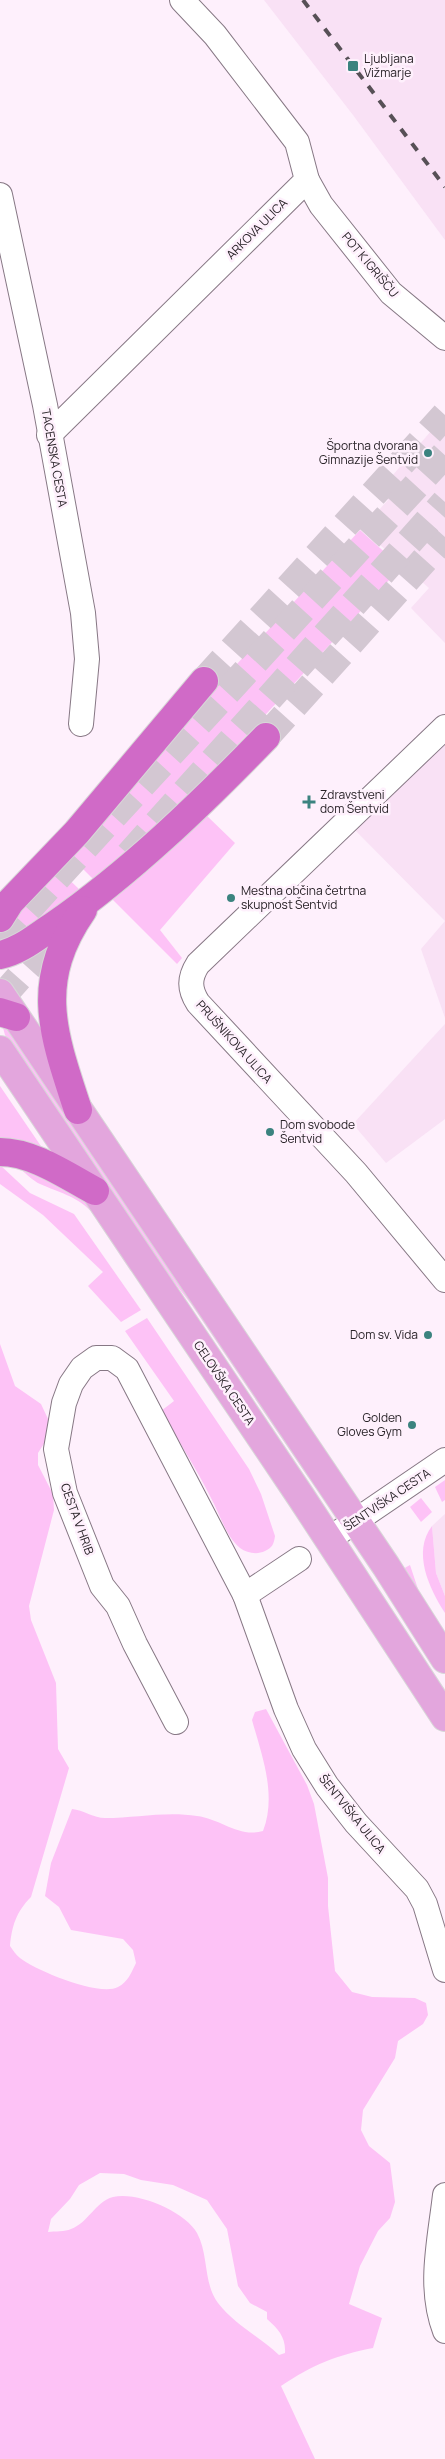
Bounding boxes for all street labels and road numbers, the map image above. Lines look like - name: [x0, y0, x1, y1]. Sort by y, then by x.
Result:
- street label: ARKOVA ULICA: [222, 194, 291, 263]
- street label: POT K IGRIŠČU: [338, 228, 403, 301]
- street label: TACENSKA CESTA: [37, 407, 72, 509]
- street label: PRUŠNIKOVA ULICA: [193, 997, 276, 1087]
- street label: CELOVŠKA CESTA: [190, 1337, 259, 1429]
- street label: ŠENTVIŠKA CESTA: [340, 1464, 434, 1535]
- street label: CESTA V HRIB: [57, 1481, 98, 1557]
- street label: ŠENTVIŠKA ULICA: [315, 1770, 390, 1857]

